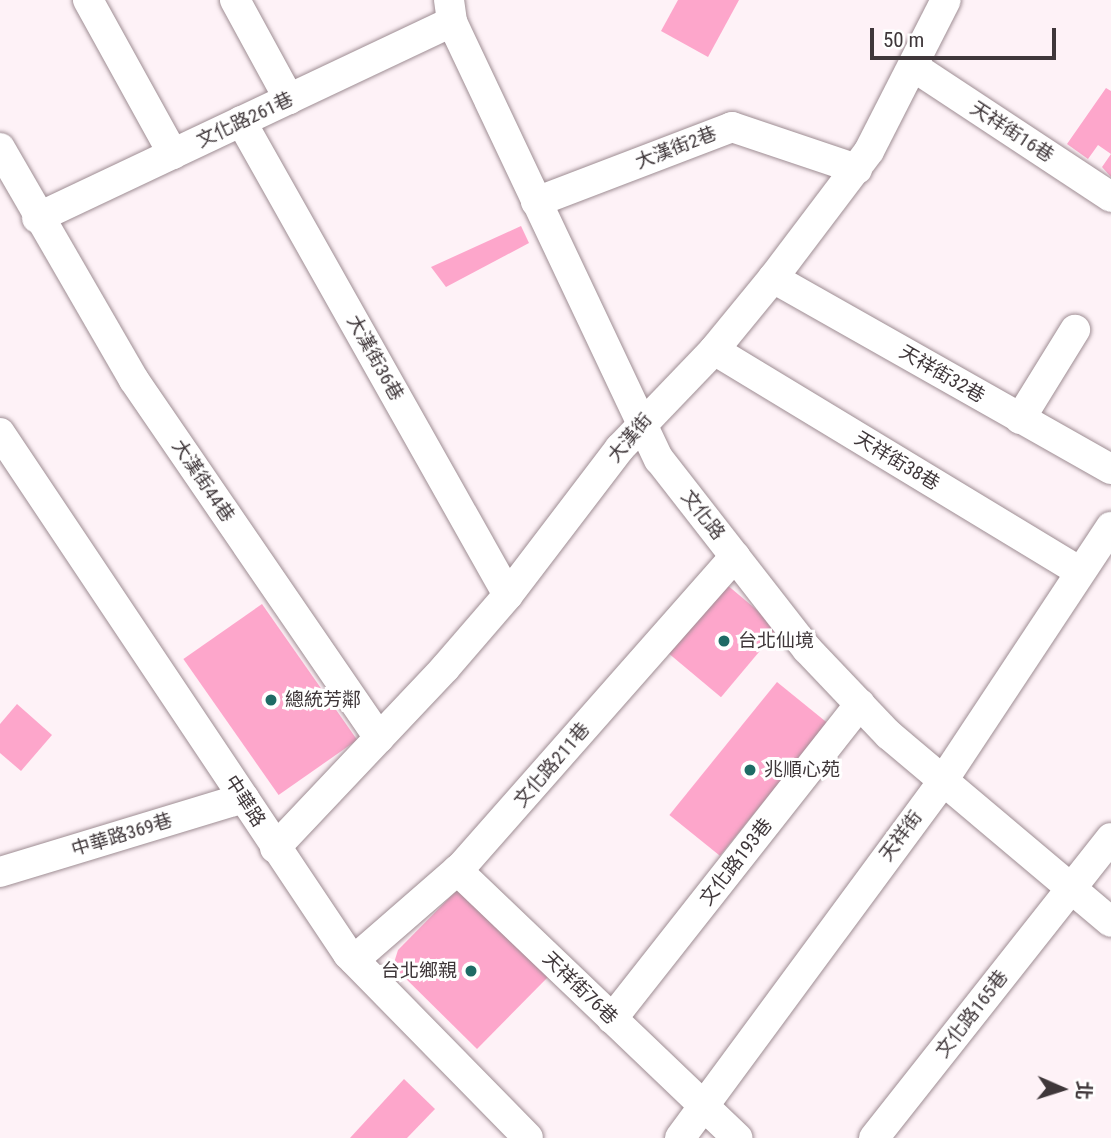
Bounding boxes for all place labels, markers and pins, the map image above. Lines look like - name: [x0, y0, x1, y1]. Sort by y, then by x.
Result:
- place label: 台北仙境: [738, 630, 814, 652]
- marker: 台北仙境: [716, 633, 732, 649]
- place label: 總統芳鄰: [285, 689, 361, 711]
- marker: 總統芳鄰: [263, 692, 279, 708]
- place label: 兆順心苑: [764, 759, 840, 781]
- marker: 兆順心苑: [742, 762, 758, 778]
- place label: 台北鄉親: [381, 960, 457, 982]
- marker: 台北鄉親: [463, 963, 479, 979]

